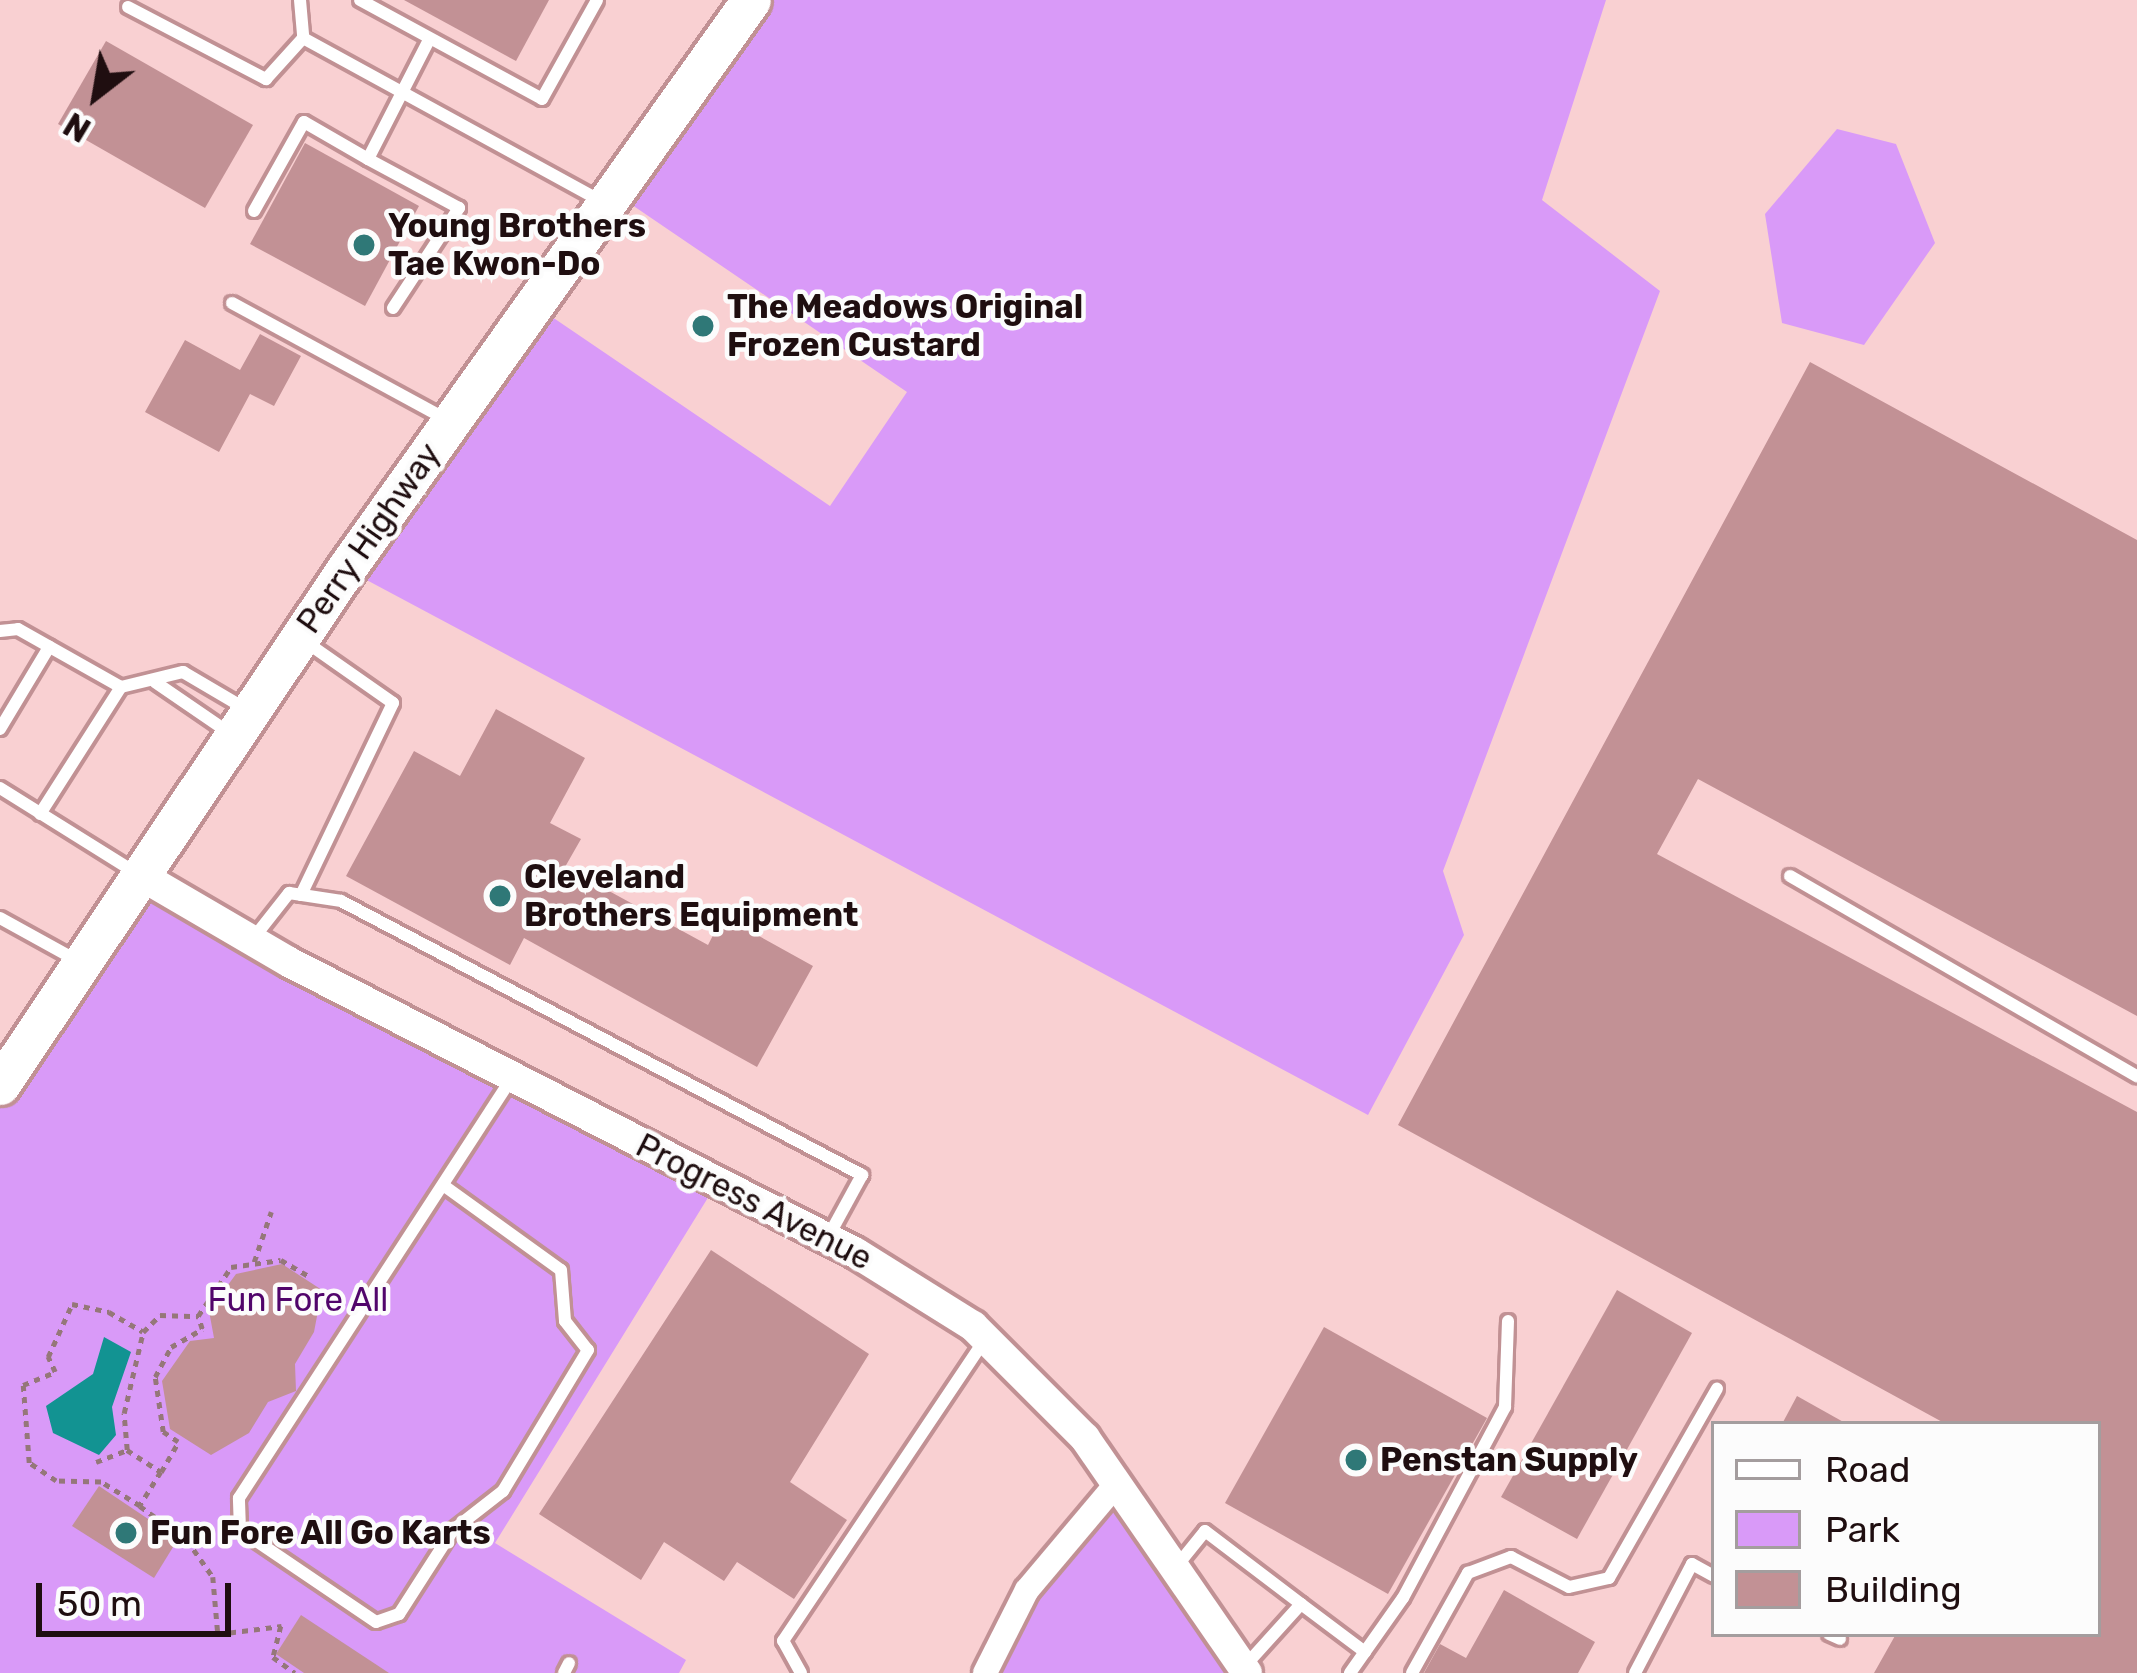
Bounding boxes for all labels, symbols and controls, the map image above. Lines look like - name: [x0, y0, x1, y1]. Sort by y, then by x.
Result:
- north arrow: [36, 36, 156, 156]
- text: N: [57, 104, 97, 150]
- place label: Young Brothers Tae Kwon-Do: [388, 206, 646, 284]
- marker: Young Brothers Tae Kwon-Do: [351, 232, 377, 258]
- place label: The Meadows Original Frozen Custard: [727, 287, 1083, 365]
- marker: The Meadows Original Frozen Custard: [690, 313, 716, 339]
- street label: Perry Highway: [289, 435, 449, 641]
- place label: Cleveland Brothers Equipment: [524, 857, 858, 935]
- marker: Cleveland Brothers Equipment: [487, 883, 513, 909]
- street label: Progress Avenue: [629, 1125, 879, 1279]
- park label: Fun Fore All: [207, 1280, 389, 1320]
- legend: [1711, 1421, 2101, 1637]
- place label: Penstan Supply: [1380, 1440, 1638, 1480]
- marker: Penstan Supply: [1343, 1447, 1369, 1473]
- text: Road: [1825, 1448, 1910, 1491]
- text: Park: [1825, 1508, 1900, 1551]
- place label: Fun Fore All Go Karts: [150, 1513, 492, 1553]
- marker: Fun Fore All Go Karts: [113, 1520, 139, 1546]
- scale bar: [42, 1559, 237, 1633]
- text: Building: [1825, 1568, 1962, 1611]
- text: 50 m: [57, 1582, 142, 1625]

